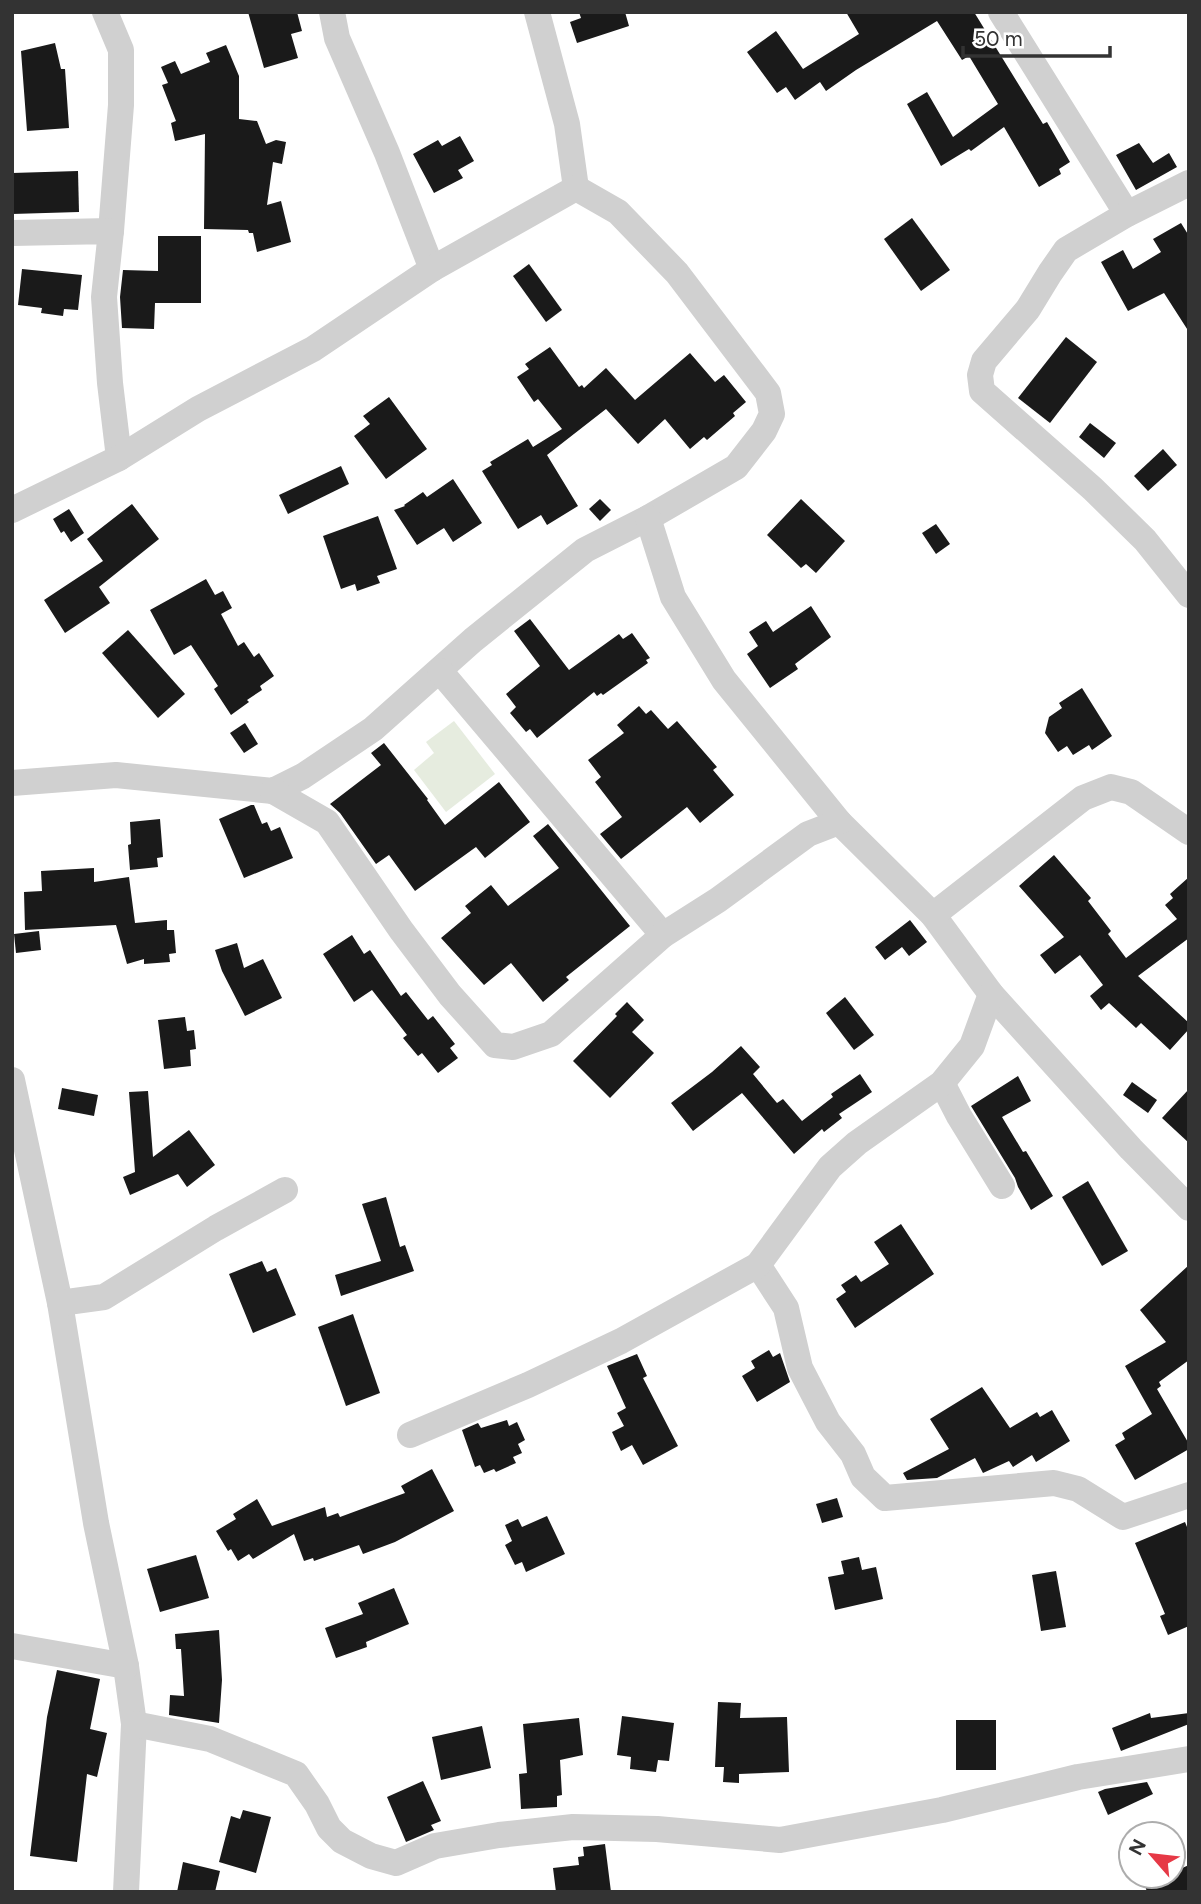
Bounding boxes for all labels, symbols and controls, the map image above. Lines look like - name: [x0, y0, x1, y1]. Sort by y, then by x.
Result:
- scale bar: [963, 14, 1110, 58]
- text: 50 m: [974, 26, 1023, 51]
- north arrow: [1117, 1820, 1187, 1890]
- text: N: [1124, 1835, 1151, 1859]

